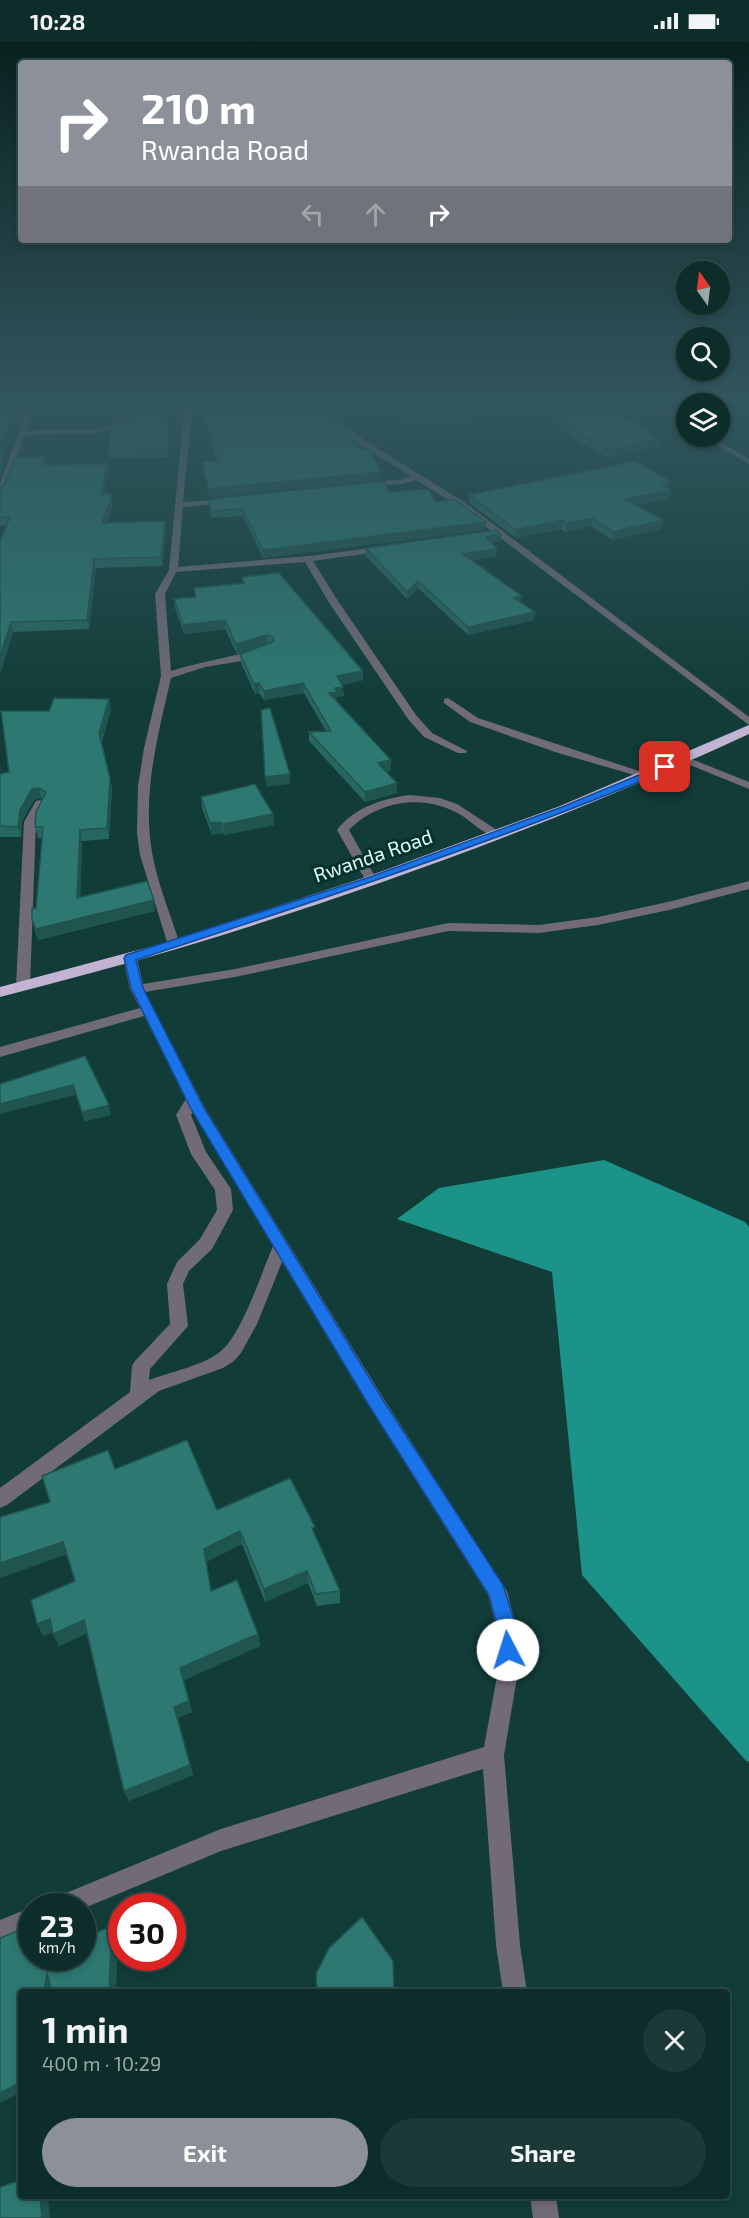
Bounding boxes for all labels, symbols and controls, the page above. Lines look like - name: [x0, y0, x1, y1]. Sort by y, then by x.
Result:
- text: 10:28: [30, 8, 86, 34]
- text: 210 m: [141, 82, 256, 132]
- icon: right: [42, 84, 120, 162]
- text: Rwanda Road: [141, 133, 309, 165]
- icon: left: [296, 198, 329, 231]
- icon: ahead: [359, 198, 392, 231]
- icon: right: [422, 198, 455, 231]
- north arrow: [676, 261, 730, 315]
- map controls: [676, 261, 730, 447]
- button: search: [676, 327, 730, 381]
- button: layers: [676, 393, 730, 447]
- pin: [639, 741, 690, 792]
- icon: arrive: [648, 750, 681, 783]
- street label: Rwanda Road: [310, 823, 435, 887]
- position arrow: [476, 1618, 540, 1682]
- speed limit sign: 30: [108, 1893, 186, 1971]
- text: 23: [40, 1907, 74, 1943]
- text: km/h: [38, 1938, 76, 1956]
- text: 1 min: [42, 2007, 129, 2050]
- button: close: [643, 2009, 706, 2072]
- text: 400 m · 10:29: [42, 2051, 161, 2075]
- button: Exit: [42, 2118, 368, 2187]
- button: Share: [380, 2118, 706, 2187]

